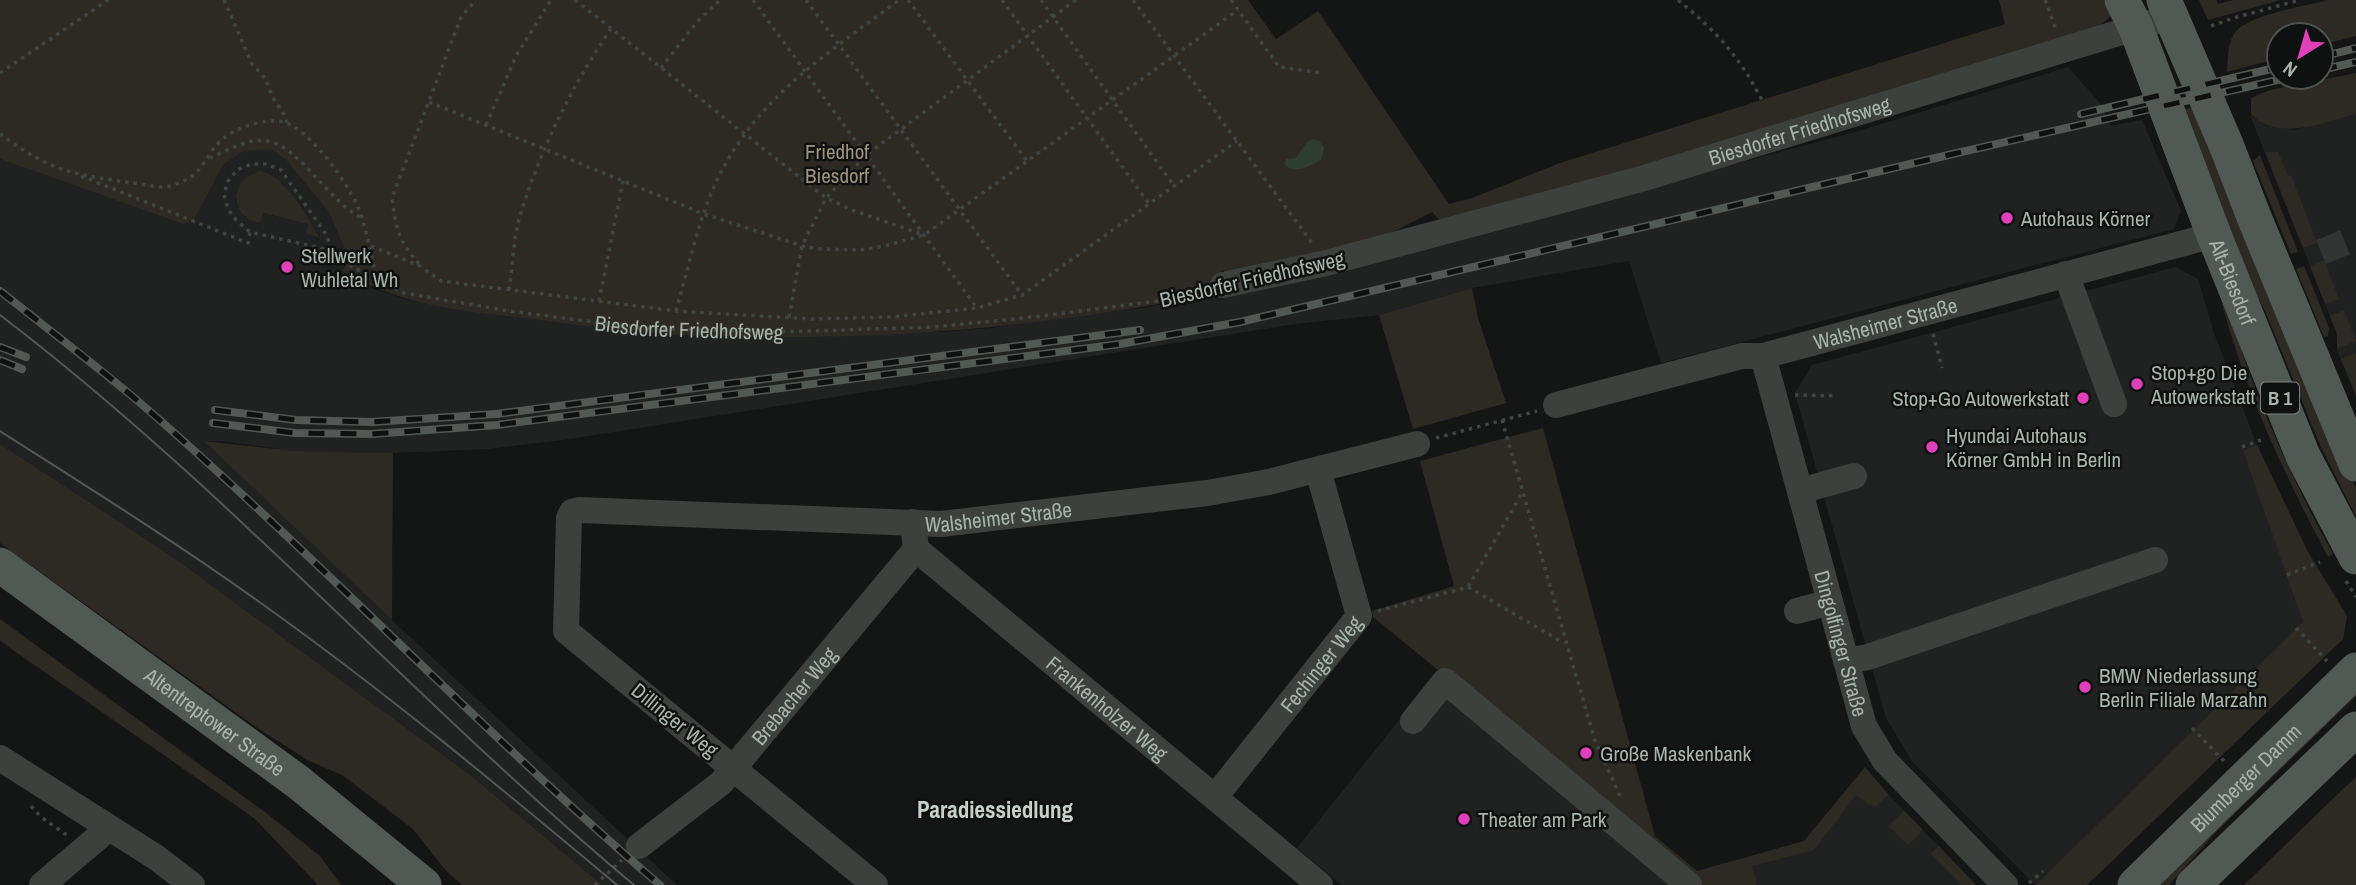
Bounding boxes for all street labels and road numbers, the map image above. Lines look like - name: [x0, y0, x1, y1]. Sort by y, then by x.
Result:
- street label: Biesdorfer Friedhofsweg: [1705, 89, 1894, 172]
- street label: Alt-Biesdorf: [2202, 234, 2263, 329]
- street label: Biesdorfer Friedhofsweg: [1157, 244, 1348, 314]
- street label: Walsheimer Straße: [1810, 290, 1960, 356]
- street label: Biesdorfer Friedhofsweg: [593, 308, 784, 347]
- road number: B 1: [2261, 382, 2299, 414]
- street label: Walsheimer Straße: [924, 494, 1073, 539]
- street label: Dingolfinger Straße: [1808, 567, 1875, 720]
- street label: Fechinger Weg: [1273, 609, 1369, 719]
- street label: Brebacher Weg: [744, 640, 843, 751]
- street label: Frankenholzer Weg: [1040, 649, 1175, 768]
- street label: Altentreptower Straße: [138, 660, 291, 783]
- street label: Dillinger Weg: [625, 676, 725, 764]
- street label: Blumberger Damm: [2183, 717, 2307, 838]

